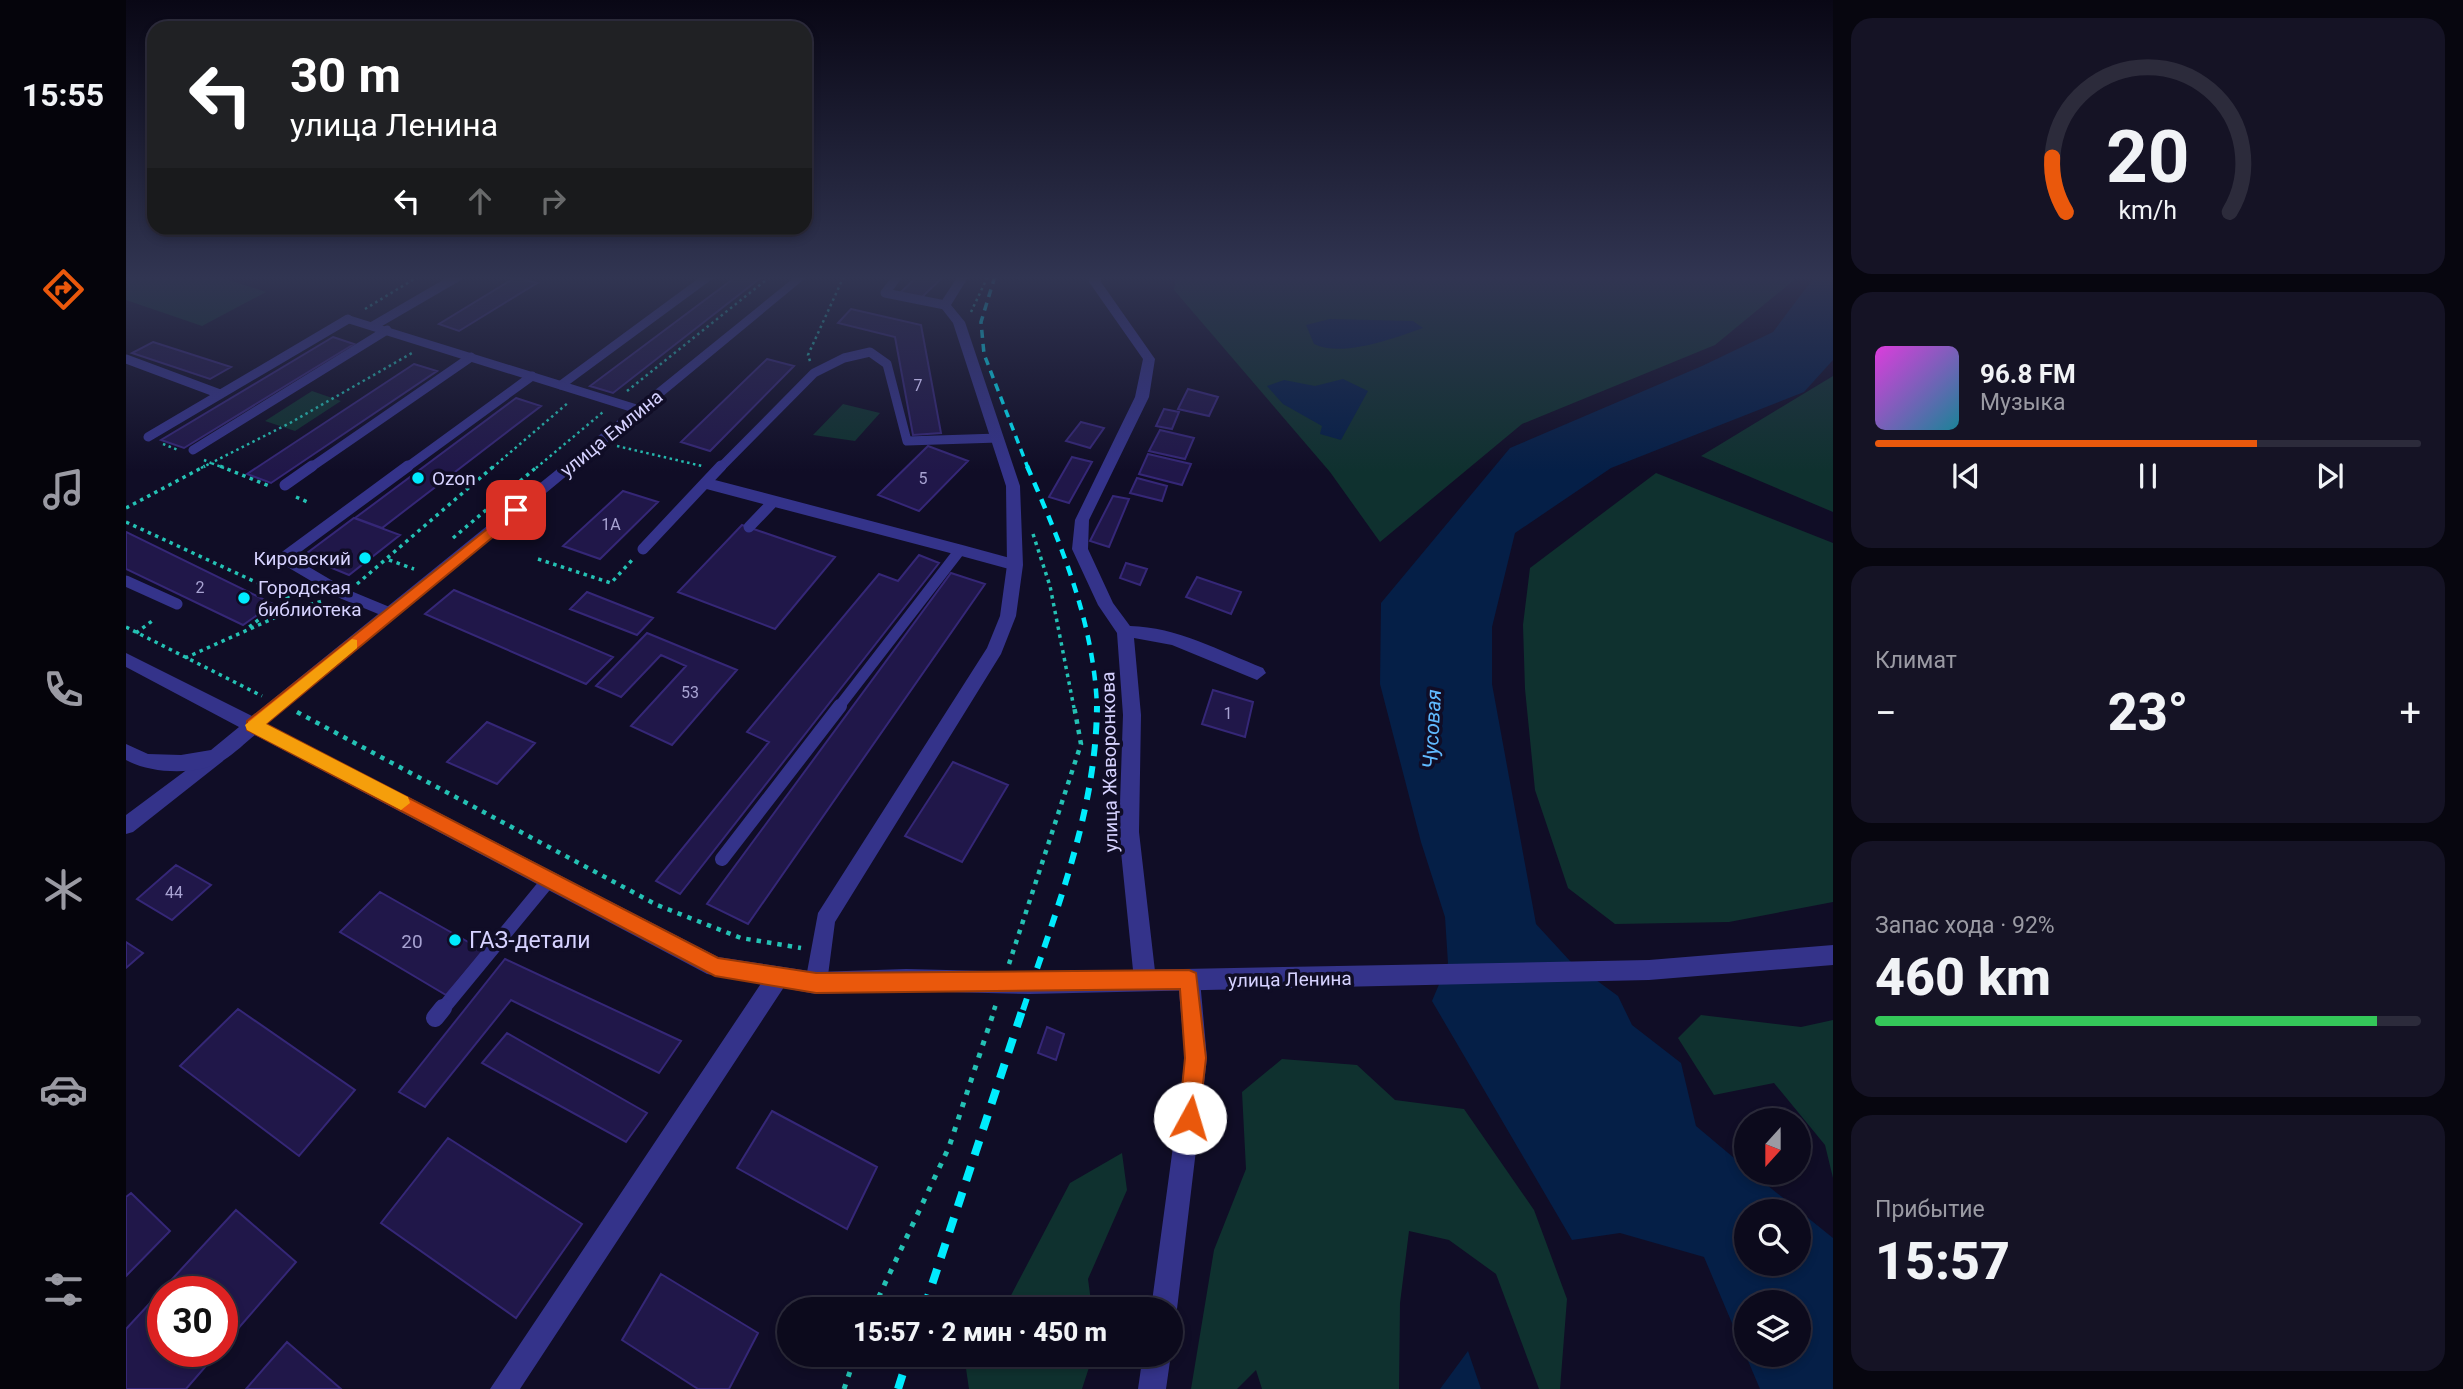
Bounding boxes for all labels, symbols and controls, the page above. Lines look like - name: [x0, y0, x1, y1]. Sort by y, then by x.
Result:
- text: 30 m: [290, 47, 401, 104]
- icon: left: [175, 49, 266, 140]
- text: 15:55: [22, 76, 104, 114]
- text: улица Ленина: [290, 106, 498, 144]
- text: 20: [2106, 114, 2190, 200]
- icon: left: [388, 182, 426, 220]
- icon: ahead: [461, 182, 499, 220]
- icon: right: [534, 182, 572, 220]
- text: km/h: [2119, 196, 2177, 225]
- icon: directions: [39, 265, 88, 314]
- text: 96.8 FM: [1980, 359, 2076, 389]
- house number: 7: [914, 376, 923, 395]
- street label: улица Емлина: [555, 385, 667, 482]
- text: Музыка: [1980, 389, 2065, 416]
- icon: previous: [1947, 457, 1985, 495]
- icon: pause: [2129, 457, 2167, 495]
- icon: next: [2311, 457, 2349, 495]
- icon: music: [39, 465, 88, 514]
- place label: Ozon: [432, 467, 476, 490]
- house number: 5: [919, 469, 928, 488]
- marker: Ozon: [410, 470, 426, 486]
- pin: [486, 480, 546, 540]
- icon: arrive: [497, 491, 535, 529]
- house number: 1А: [601, 515, 621, 534]
- place label: Кировский: [254, 547, 351, 570]
- marker: Кировский: [357, 550, 373, 566]
- place label: Городская библиотека: [258, 576, 362, 621]
- house number: 2: [196, 578, 205, 597]
- marker: Городская библиотека: [236, 590, 252, 606]
- text: Климат: [1875, 647, 1957, 674]
- icon: phone: [39, 665, 88, 714]
- street label: улица Жаворонкова: [1096, 671, 1123, 853]
- text: 23°: [2108, 682, 2188, 743]
- house number: 53: [681, 683, 699, 702]
- water label: Чусовая: [1418, 689, 1446, 769]
- text: −: [1875, 691, 1897, 735]
- text: +: [2399, 691, 2421, 735]
- house number: 1: [1224, 704, 1233, 723]
- icon: climate: [39, 865, 88, 914]
- house number: 44: [165, 883, 183, 902]
- text: Запас хода · 92%: [1875, 912, 2055, 939]
- place label: ГАЗ-детали: [469, 927, 591, 954]
- house number: 20: [401, 930, 423, 953]
- marker: ГАЗ-детали: [447, 932, 463, 948]
- text: 460 km: [1875, 947, 2051, 1008]
- street label: улица Ленина: [1228, 967, 1352, 992]
- icon: car: [39, 1065, 88, 1114]
- position arrow: [1153, 1081, 1227, 1155]
- north arrow: [1734, 1108, 1811, 1185]
- map controls: [1734, 1108, 1811, 1367]
- text: Прибытие: [1875, 1196, 1985, 1223]
- button: search: [1734, 1199, 1811, 1276]
- text: 15:57: [1875, 1231, 2010, 1292]
- icon: filters: [39, 1265, 88, 1314]
- speed limit sign: 30: [147, 1276, 238, 1367]
- button: layers: [1734, 1290, 1811, 1367]
- text: 15:57 · 2 мин · 450 m: [853, 1317, 1107, 1347]

